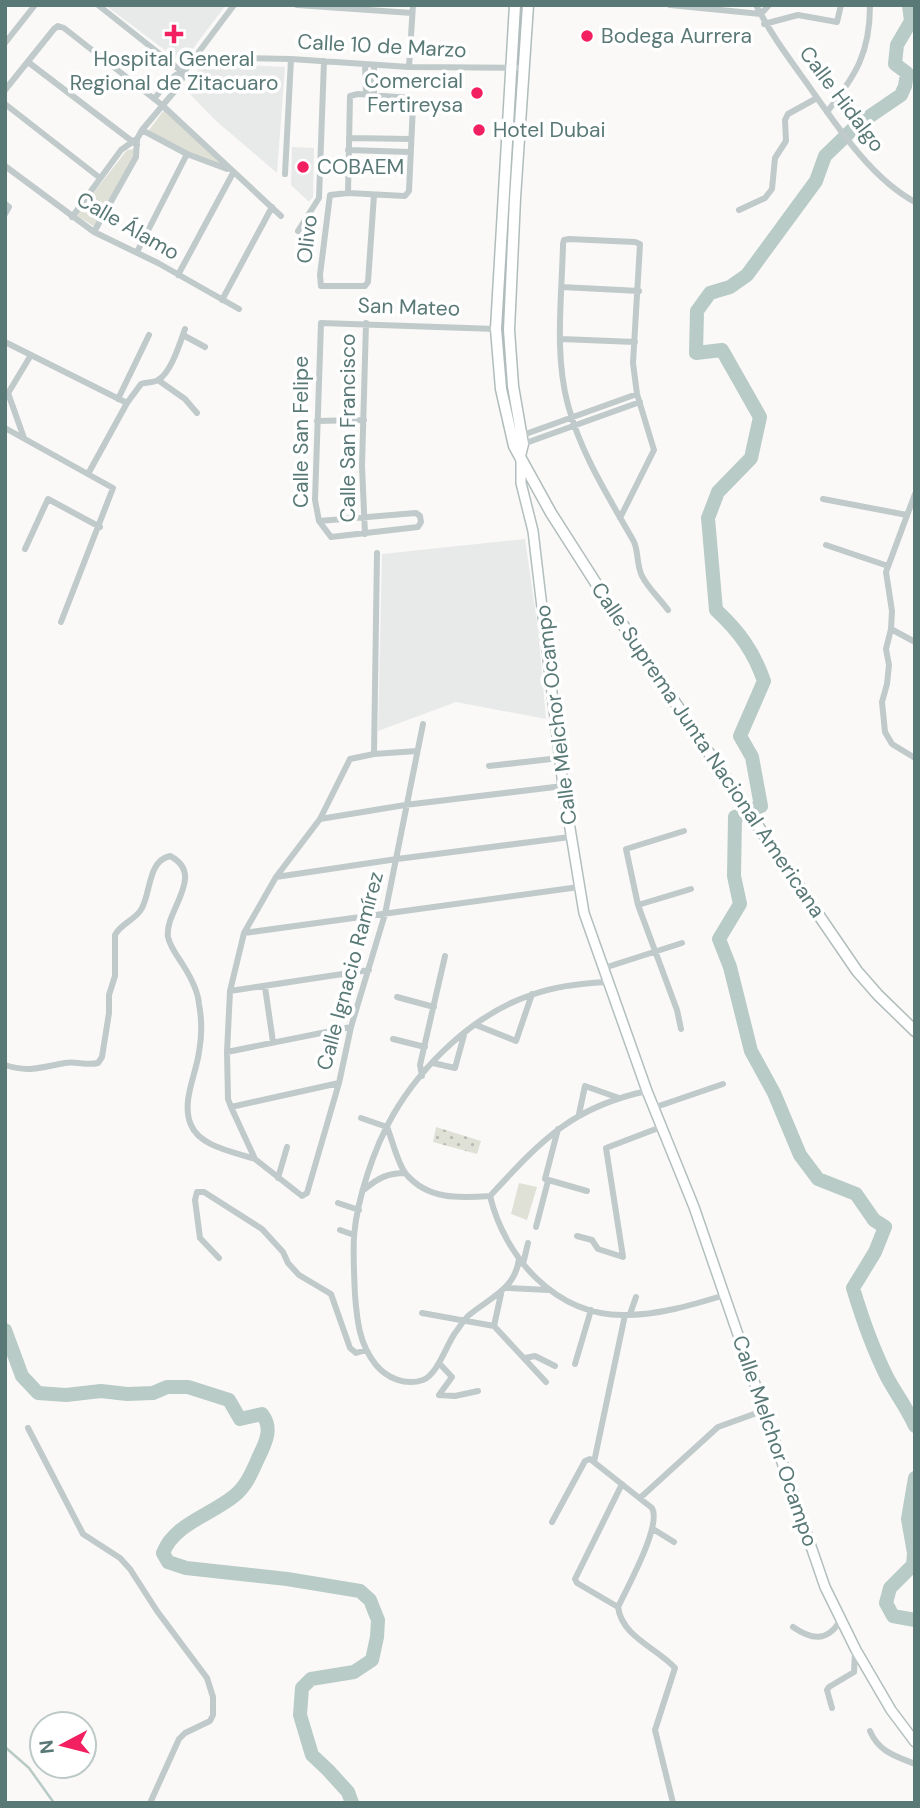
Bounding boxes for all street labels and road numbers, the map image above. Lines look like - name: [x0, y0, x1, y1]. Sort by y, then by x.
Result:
- street label: Calle 10 de Marzo: [297, 28, 467, 64]
- street label: Calle Hidalgo: [793, 40, 891, 158]
- street label: Calle Álamo: [71, 185, 185, 267]
- street label: Olivo: [290, 213, 324, 265]
- street label: San Mateo: [357, 291, 461, 323]
- street label: Calle San Francisco: [334, 333, 362, 523]
- street label: Calle San Felipe: [287, 356, 315, 508]
- street label: Calle Suprema Junta Nacional Americana: [585, 577, 831, 923]
- street label: Calle Melchor Ocampo: [529, 603, 583, 827]
- street label: Calle Ignacio Ramírez: [310, 869, 390, 1073]
- street label: Calle Melchor Ocampo: [726, 1332, 824, 1550]

